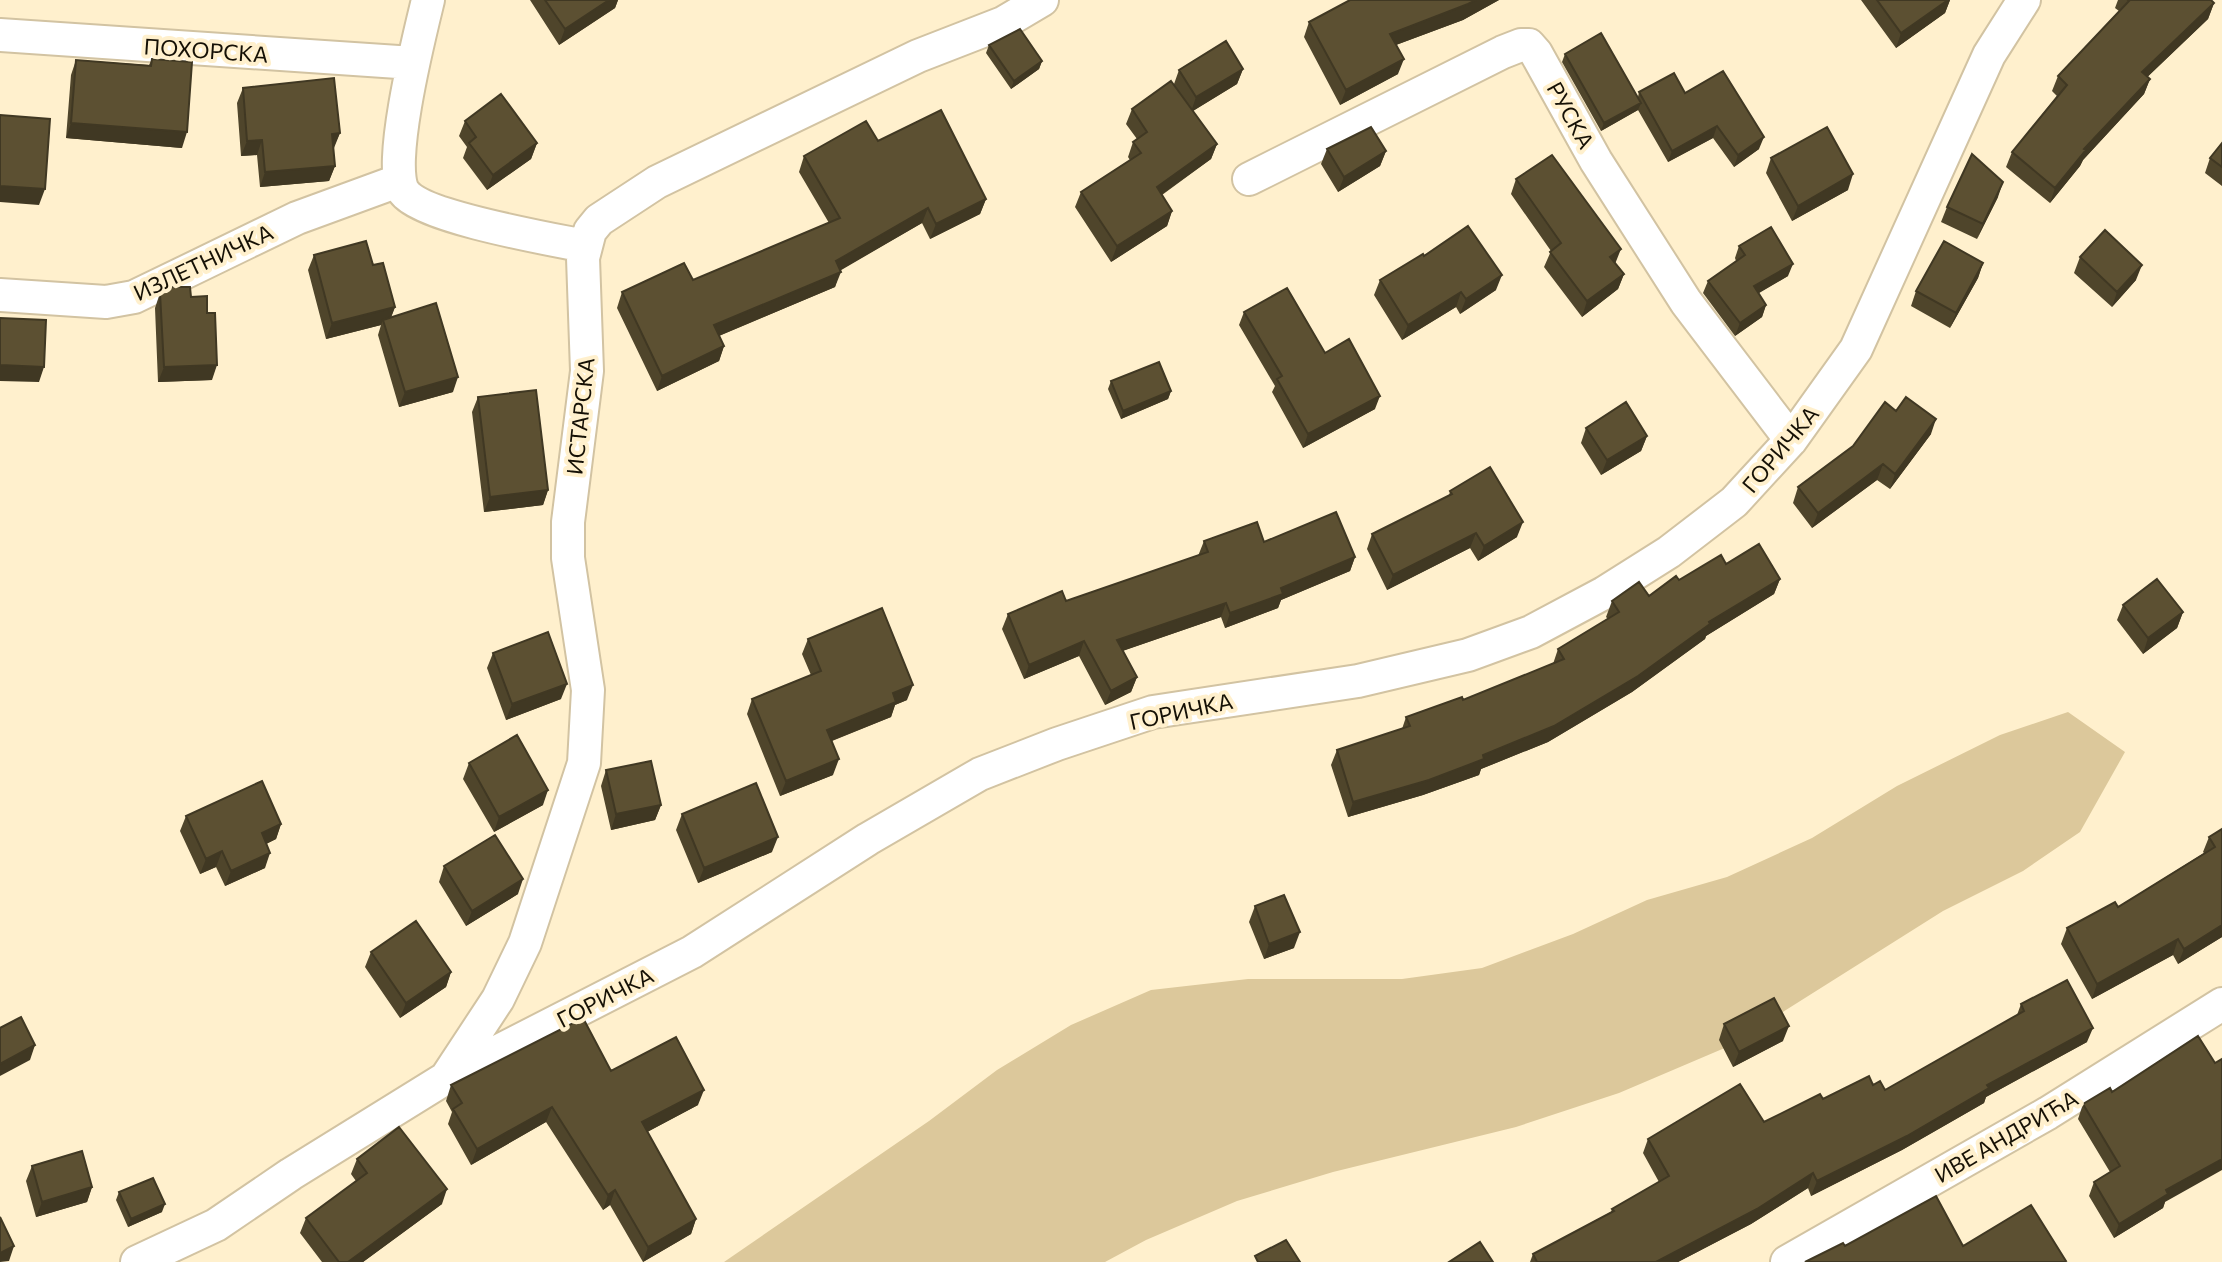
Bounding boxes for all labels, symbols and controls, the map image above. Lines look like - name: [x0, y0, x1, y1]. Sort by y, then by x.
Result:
- street label: ПОХОРСКА: [143, 32, 269, 68]
- street label: РУСКА: [1542, 77, 1600, 153]
- street label: ИЗЛЕТНИЧКА: [129, 218, 277, 306]
- street label: ИСТАРСКА: [560, 356, 600, 476]
- street label: ГОРИЧКА: [1736, 400, 1824, 498]
- street label: ГОРИЧКА: [1127, 687, 1235, 735]
- street label: ГОРИЧКА: [552, 961, 658, 1033]
- street label: ИВЕ АНДРИЋА: [1929, 1084, 2083, 1188]

